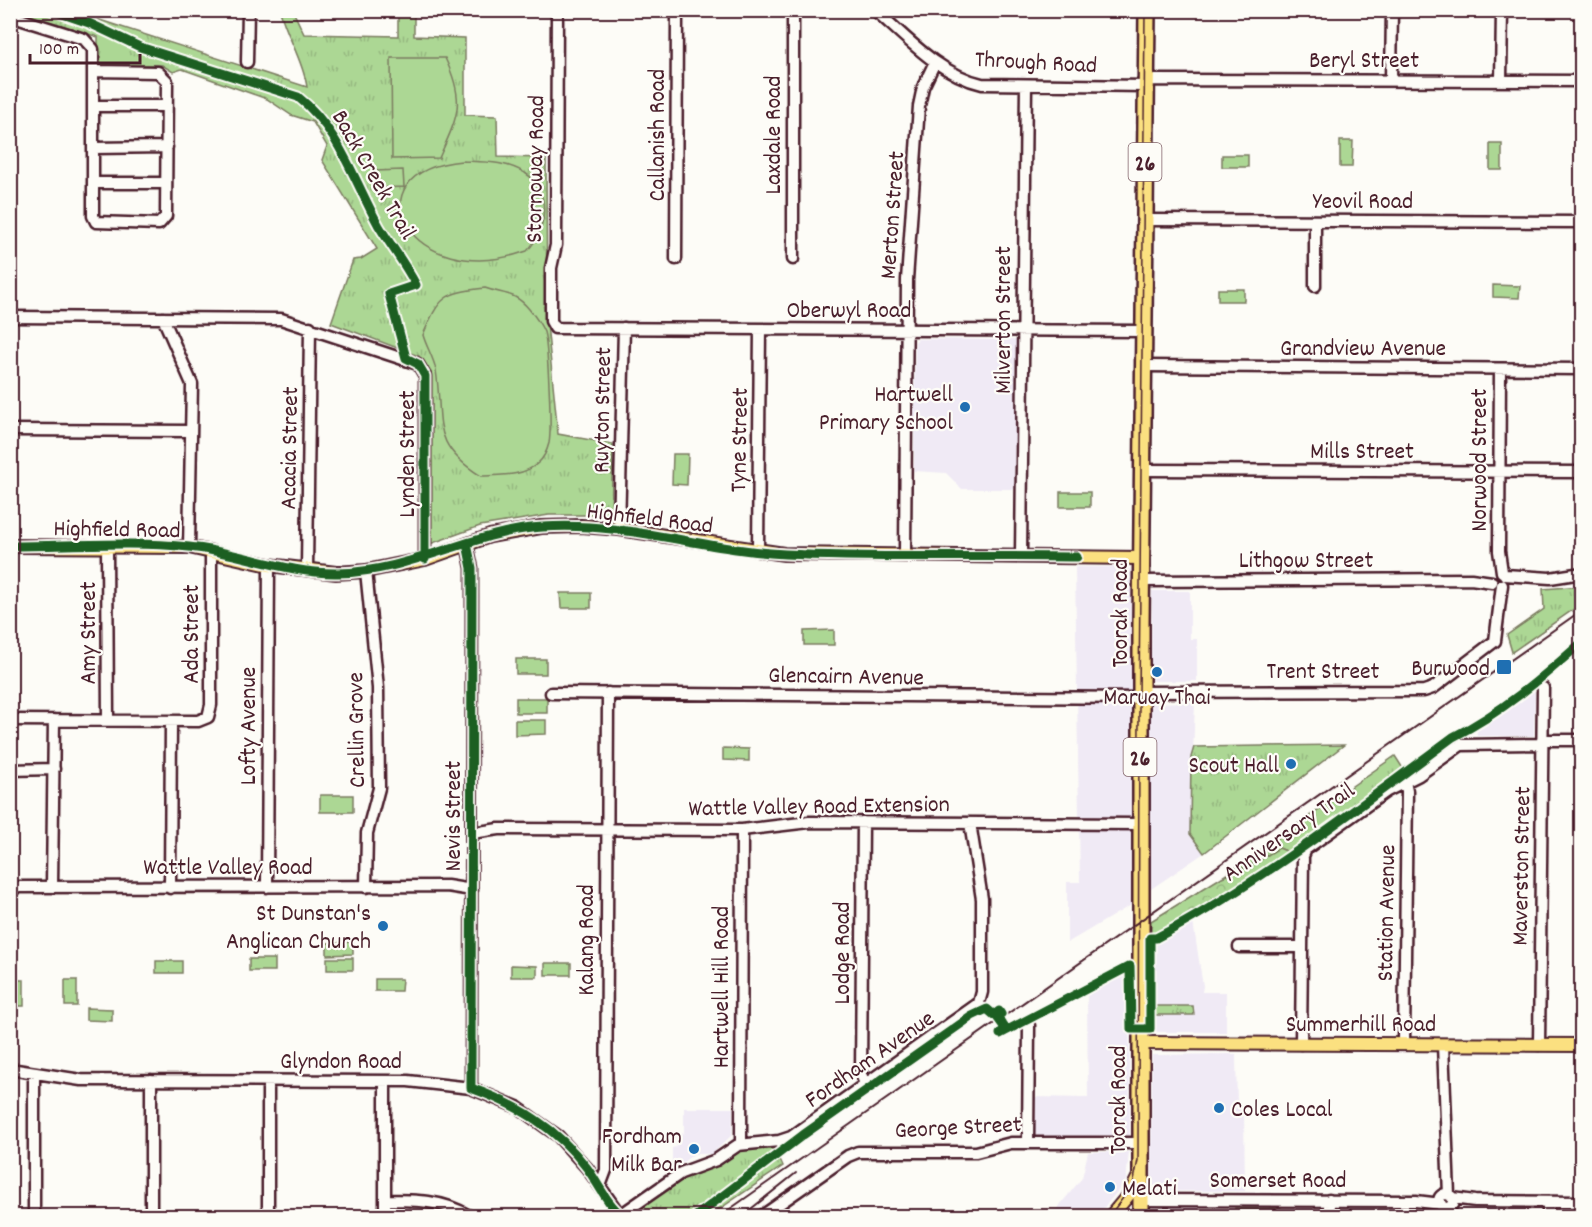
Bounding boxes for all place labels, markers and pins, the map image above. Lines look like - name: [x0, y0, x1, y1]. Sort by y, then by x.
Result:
- place label: Hartwell Primary School: [819, 379, 953, 441]
- marker: Hartwell Primary School: [958, 400, 972, 414]
- place label: Burwood: [1411, 653, 1490, 687]
- marker: Burwood: [1495, 658, 1513, 676]
- marker: Maruay Thai: [1150, 665, 1164, 679]
- place label: Maruay Thai: [1103, 682, 1211, 716]
- place label: Scout Hall: [1188, 750, 1279, 784]
- marker: Scout Hall: [1284, 757, 1298, 771]
- place label: St Dunstan's Anglican Church: [226, 898, 371, 960]
- marker: St Dunstan's Anglican Church: [376, 919, 390, 933]
- place label: Coles Local: [1231, 1094, 1333, 1128]
- marker: Coles Local: [1212, 1101, 1226, 1115]
- place label: Fordham Milk Bar: [602, 1121, 682, 1183]
- marker: Fordham Milk Bar: [687, 1142, 701, 1156]
- place label: Melati: [1122, 1173, 1177, 1207]
- marker: Melati: [1103, 1180, 1117, 1194]

